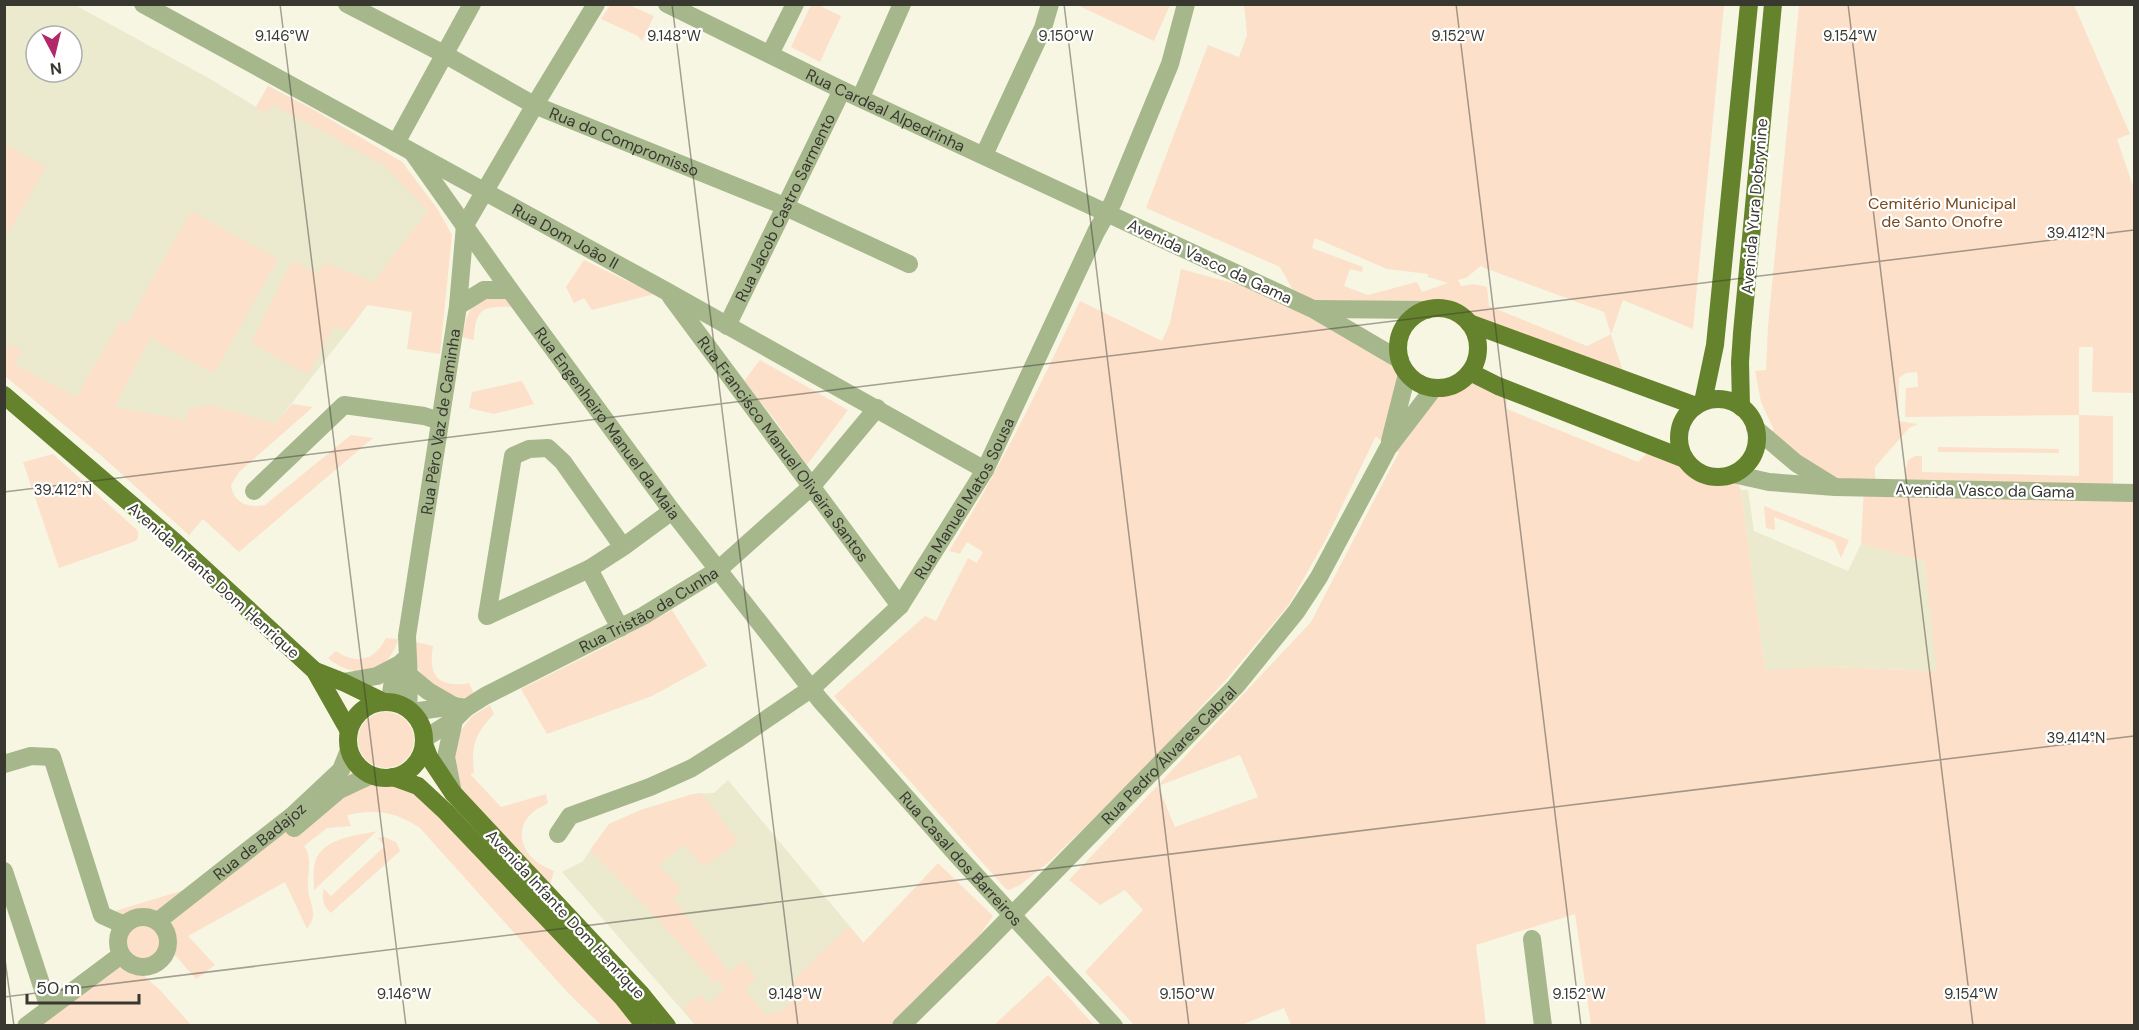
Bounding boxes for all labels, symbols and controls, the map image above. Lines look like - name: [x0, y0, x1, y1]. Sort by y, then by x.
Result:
- north arrow: [24, 24, 84, 84]
- text: 9.146°W: [255, 26, 310, 46]
- text: 9.148°W: [647, 26, 702, 46]
- text: 9.150°W: [1038, 26, 1094, 46]
- text: 9.152°W: [1431, 26, 1485, 46]
- text: 9.154°W: [1823, 26, 1878, 46]
- text: N: [49, 57, 63, 80]
- street label: Rua Cardeal Alpedrinha: [802, 64, 968, 157]
- street label: Rua do Compromisso: [546, 102, 702, 181]
- street label: Rua Jacob Castro Sarmento: [731, 110, 840, 305]
- street label: Avenida Yura Dobrynine: [1736, 117, 1773, 295]
- park label: Cemitério Municipal de Santo Onofre: [1868, 193, 2016, 232]
- street label: Rua Dom João II: [508, 199, 622, 274]
- street label: Avenida Vasco da Gama: [1124, 214, 1295, 309]
- text: 39.412°N: [2047, 223, 2105, 243]
- street label: Rua Engenheiro Manuel da Maia: [530, 323, 685, 524]
- street label: Rua Pêro Vaz de Caminha: [416, 327, 465, 516]
- street label: Rua Francisco Manuel Oliveira Santos: [693, 332, 874, 566]
- street label: Rua Manuel Matos Sousa: [909, 414, 1019, 583]
- street label: Avenida Vasco da Gama: [1895, 478, 2075, 503]
- text: 39.412°N: [34, 480, 92, 500]
- street label: Avenida Infante Dom Henrique: [123, 497, 304, 663]
- street label: Rua Tristão da Cunha: [576, 562, 722, 658]
- street label: Rua Pedro Álvares Cabral: [1097, 682, 1241, 829]
- text: 39.414°N: [2047, 728, 2105, 748]
- street label: Rua Casal dos Barreiros: [894, 787, 1027, 930]
- street label: Rua de Badajoz: [209, 798, 311, 885]
- street label: Avenida Infante Dom Henrique: [481, 825, 650, 1004]
- scale bar: [27, 967, 140, 1005]
- text: 50 m: [36, 976, 80, 1000]
- text: 9.146°W: [377, 984, 432, 1004]
- text: 9.148°W: [768, 984, 823, 1004]
- text: 9.150°W: [1159, 984, 1215, 1004]
- text: 9.152°W: [1552, 984, 1606, 1004]
- text: 9.154°W: [1944, 984, 1999, 1004]

